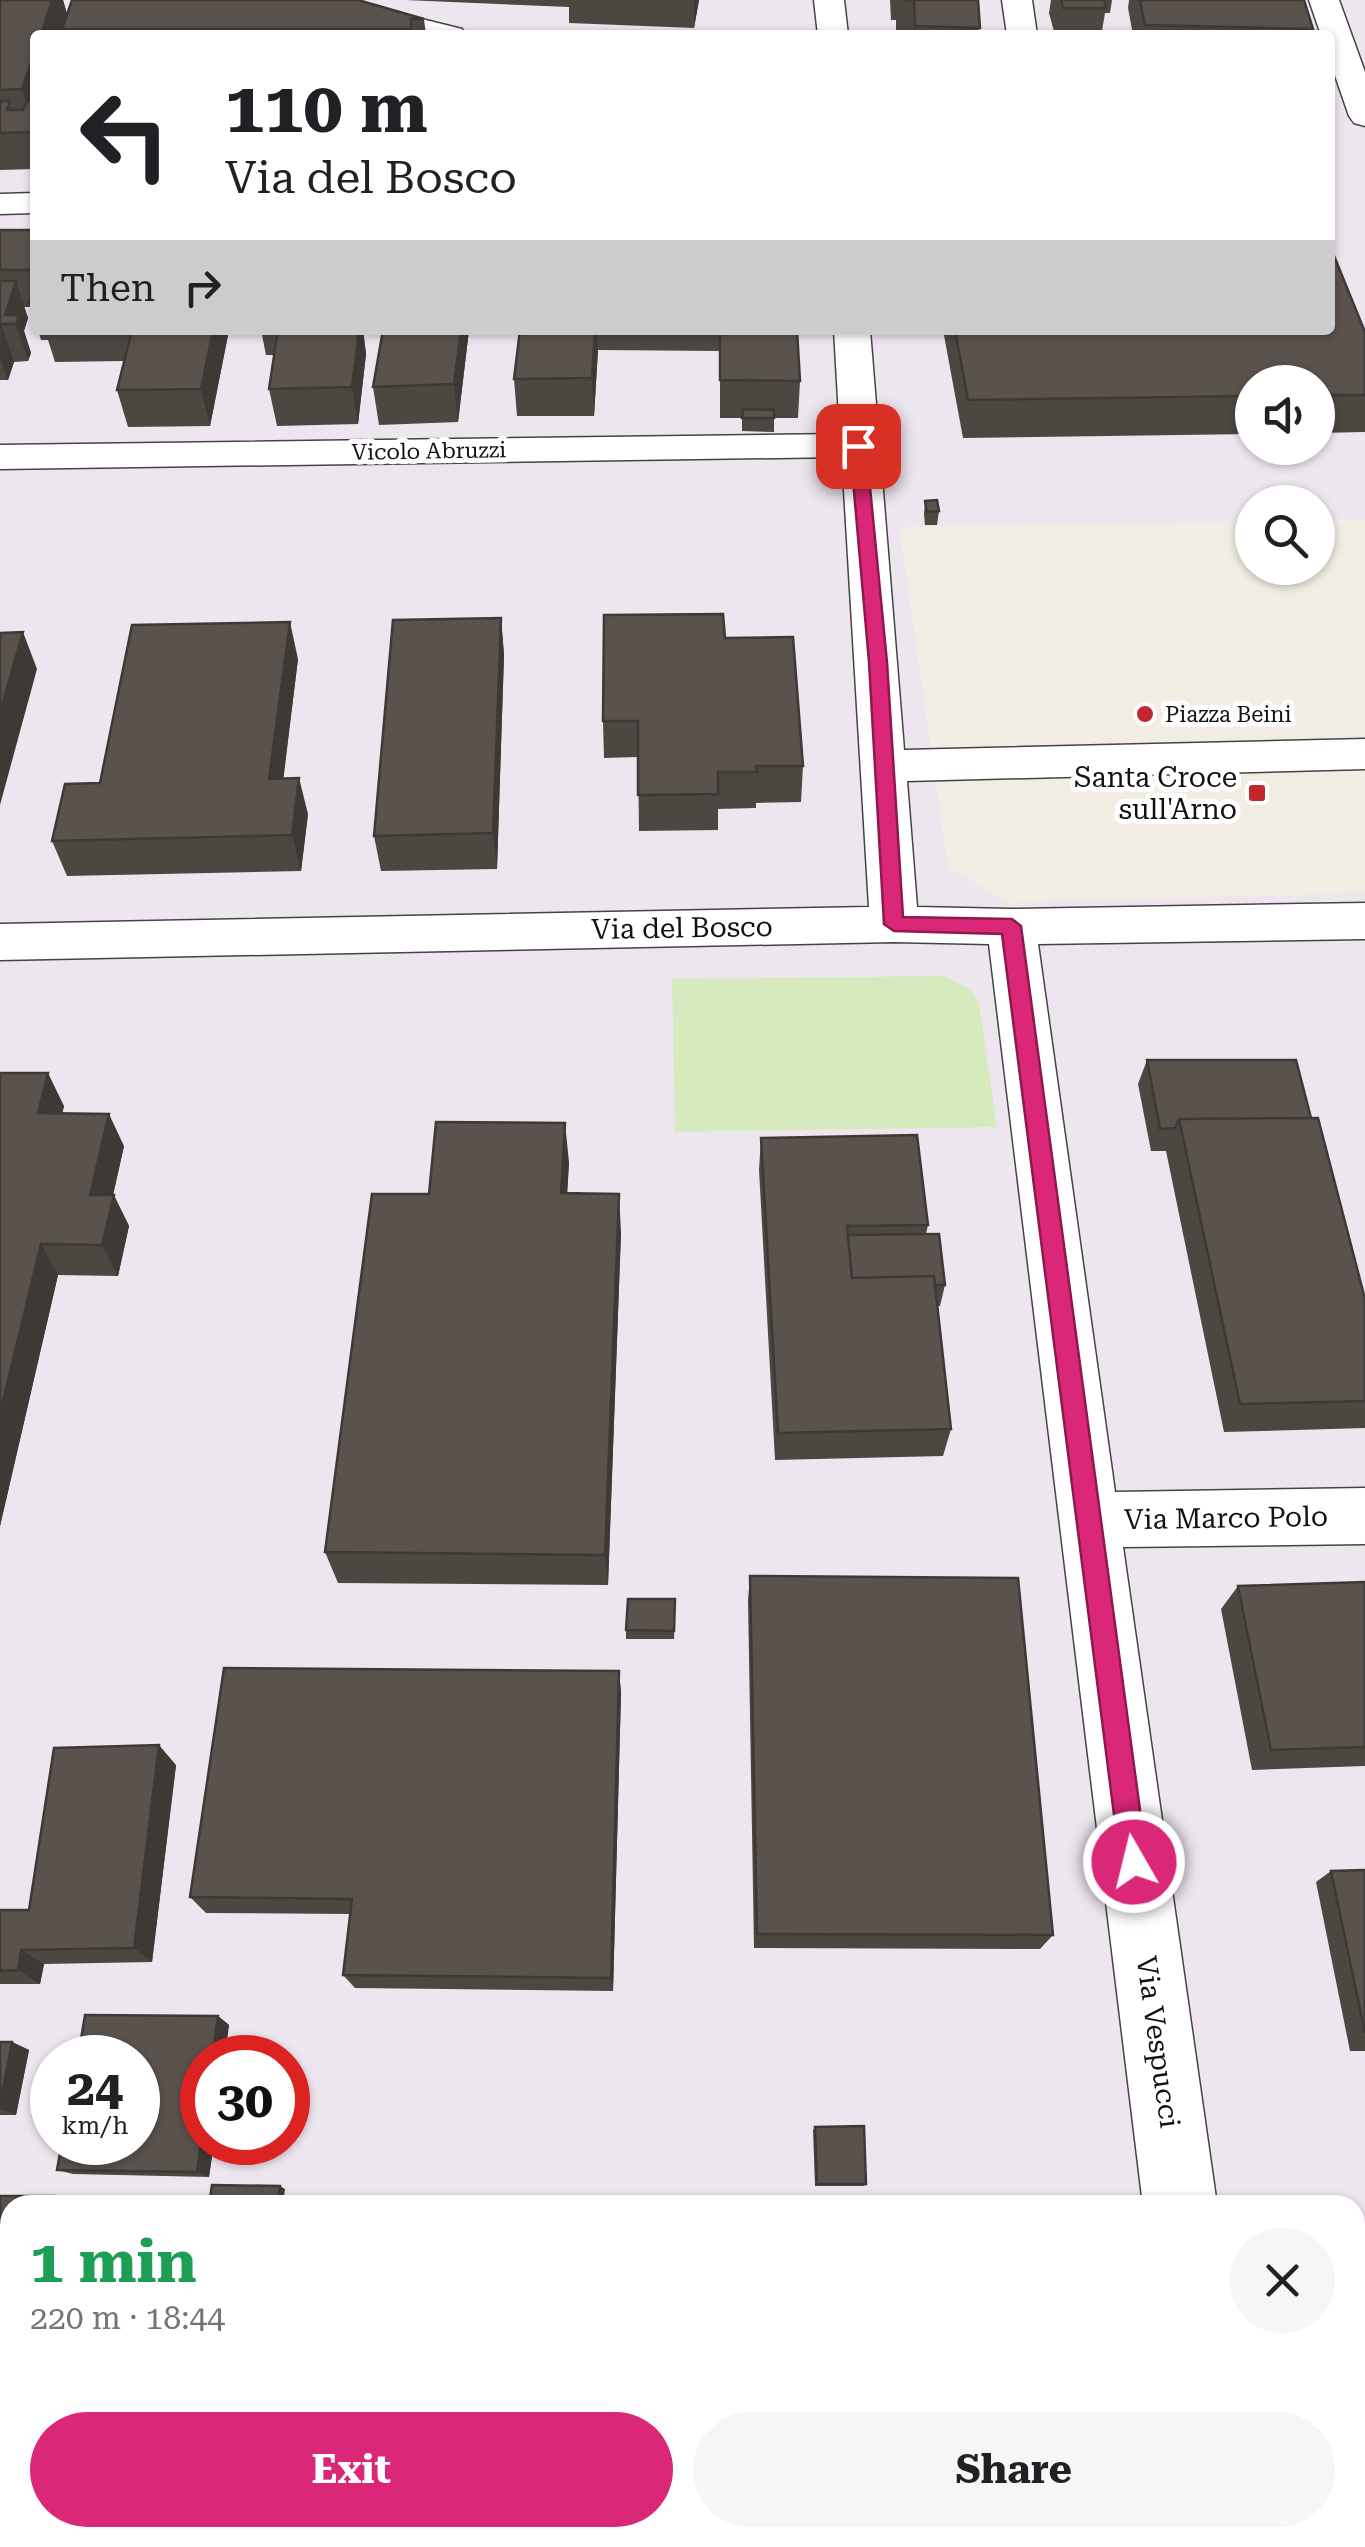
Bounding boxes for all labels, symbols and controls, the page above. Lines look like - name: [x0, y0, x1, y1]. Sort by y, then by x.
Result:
- text: 110 m: [225, 67, 428, 149]
- icon: left: [60, 70, 190, 200]
- text: Via del Bosco: [225, 151, 517, 204]
- icon: right: [175, 260, 230, 315]
- text: Then: [60, 266, 155, 310]
- map controls: [1235, 365, 1335, 585]
- button: sound: [1235, 365, 1335, 465]
- pin: [816, 404, 901, 489]
- icon: arrive: [831, 419, 886, 474]
- street label: Vicolo Abruzzi: [352, 437, 506, 465]
- button: search: [1235, 485, 1335, 585]
- place label: Piazza Beini: [1165, 702, 1292, 727]
- marker: Piazza Beini: [1134, 703, 1156, 725]
- place label: Santa Croce sull'Arno: [1074, 761, 1237, 826]
- marker: Santa Croce sull'Arno: [1246, 782, 1268, 804]
- street label: Via del Bosco: [591, 910, 773, 946]
- street label: Via Marco Polo: [1124, 1500, 1328, 1536]
- position arrow: [1082, 1810, 1186, 1914]
- street label: Via Vespucci: [1130, 1954, 1186, 2130]
- speed limit sign: 30: [180, 2035, 310, 2165]
- text: 24: [67, 2059, 123, 2117]
- text: km/h: [62, 2111, 128, 2140]
- text: 1 min: [30, 2226, 197, 2297]
- button: close: [1230, 2228, 1335, 2333]
- text: 220 m · 18:44: [30, 2299, 225, 2337]
- button: Exit: [30, 2412, 673, 2527]
- button: Share: [693, 2412, 1335, 2527]

